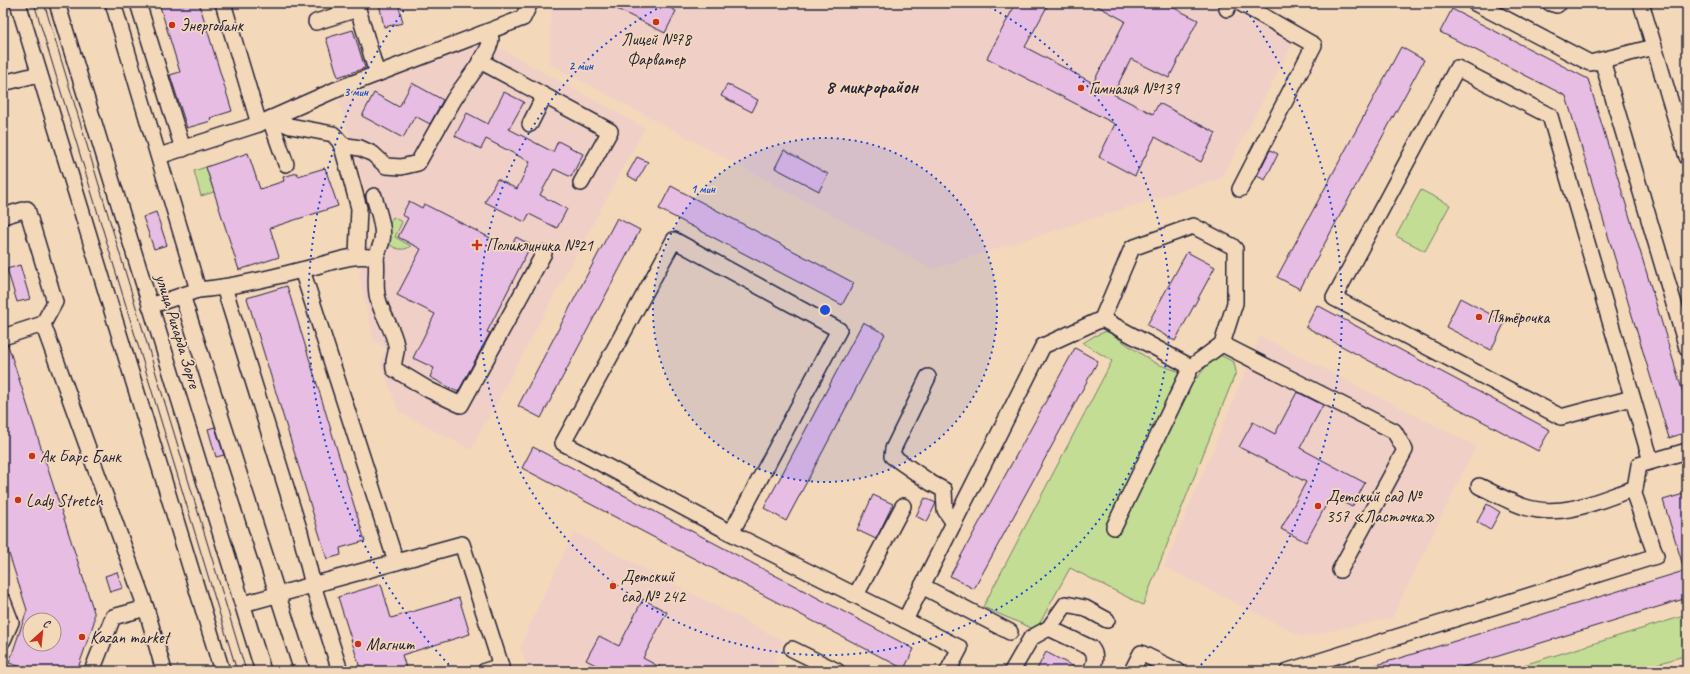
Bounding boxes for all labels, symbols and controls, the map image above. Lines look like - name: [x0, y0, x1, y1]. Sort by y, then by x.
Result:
- place label: Энергобанк: [180, 15, 245, 36]
- marker: Лицей №78 Фарватер: [651, 17, 661, 27]
- marker: Энергобанк: [167, 20, 177, 30]
- place label: Лицей №78 Фарватер: [621, 29, 693, 70]
- text: 2 мин: [569, 58, 594, 74]
- district label: 8 микрорайон: [826, 75, 920, 99]
- place label: Гимназия №139: [1089, 78, 1181, 99]
- marker: Гимназия №139: [1076, 83, 1086, 93]
- text: 3 мин: [344, 84, 369, 100]
- text: 1 мин: [691, 181, 716, 197]
- place label: Поликлиника №21: [486, 235, 594, 256]
- marker: Поликлиника №21: [471, 239, 483, 251]
- street label: улица Рихарда Зорге: [150, 271, 206, 392]
- centre of rings: [818, 303, 832, 317]
- place label: Пятёрочка: [1487, 307, 1550, 328]
- marker: Пятёрочка: [1474, 312, 1484, 322]
- place label: Ак Барс Банк: [40, 446, 122, 467]
- marker: Ак Барс Банк: [27, 451, 37, 461]
- place label: Детский сад № 357 «Ласточка»: [1326, 486, 1435, 527]
- place label: Lady Stretch: [26, 490, 104, 511]
- marker: Lady Stretch: [13, 495, 23, 505]
- marker: Детский сад № 357 «Ласточка»: [1313, 501, 1323, 511]
- place label: Детский сад № 242: [621, 566, 686, 607]
- marker: Детский сад № 242: [608, 581, 618, 591]
- north arrow: [22, 612, 62, 652]
- text: С: [41, 616, 54, 631]
- place label: Kazan market: [90, 627, 171, 648]
- marker: Kazan market: [77, 632, 87, 642]
- place label: Магнит: [366, 634, 415, 655]
- marker: Магнит: [353, 639, 363, 649]

